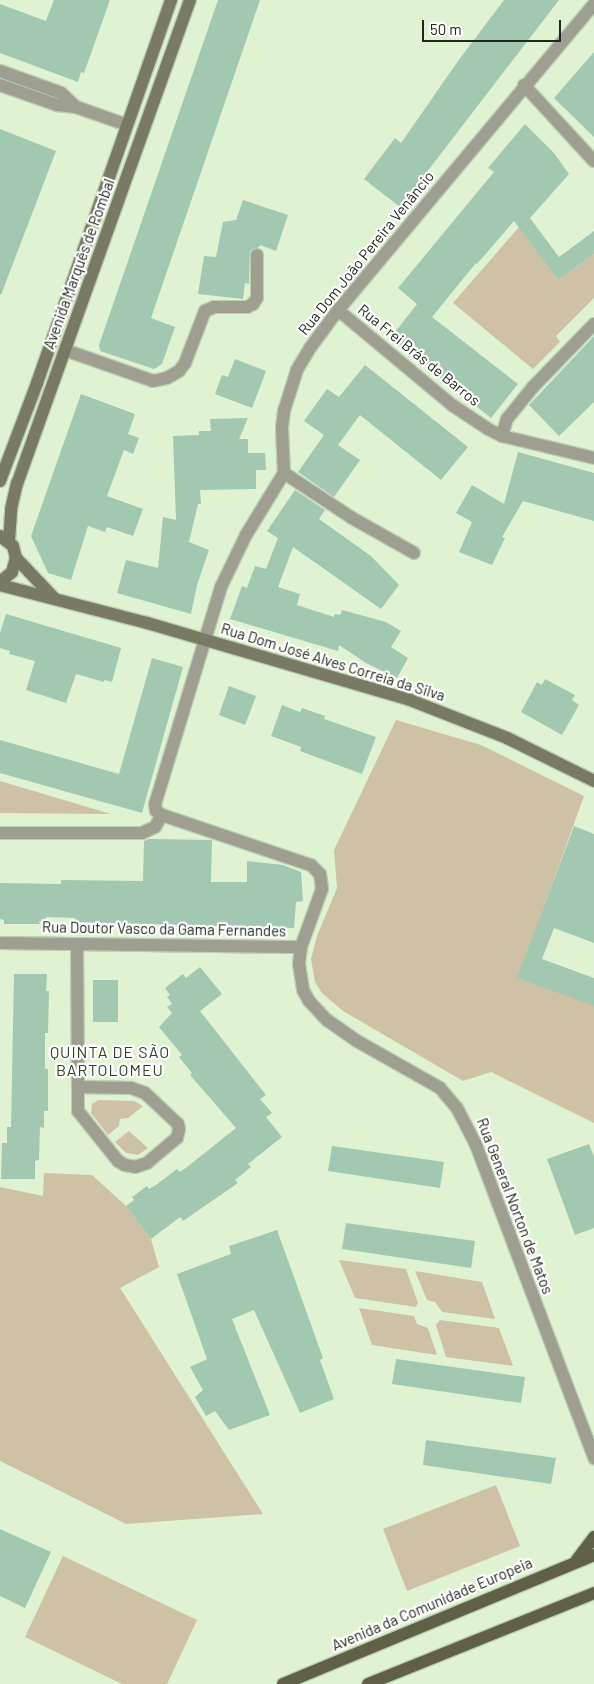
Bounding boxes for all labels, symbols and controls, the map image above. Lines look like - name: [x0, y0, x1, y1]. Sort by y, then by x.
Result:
- scale bar: [424, 10, 563, 42]
- text: 50 m: [430, 20, 462, 38]
- street label: Rua Dom João Pereira Venâncio: [294, 167, 438, 339]
- street label: Avenida Marquês de Pombal: [40, 176, 118, 352]
- street label: Rua Frei Brás de Barros: [354, 300, 484, 410]
- street label: Rua Dom José Alves Correia da Silva: [219, 619, 447, 705]
- street label: Rua Doutor Vasco da Gama Fernandes: [42, 918, 286, 940]
- district label: QUINTA DE SÃO BARTOLOMEU: [48, 1042, 172, 1080]
- street label: Rua General Norton de Matos: [473, 1115, 557, 1297]
- street label: Avenida da Comunidade Europeia: [329, 1553, 535, 1655]

